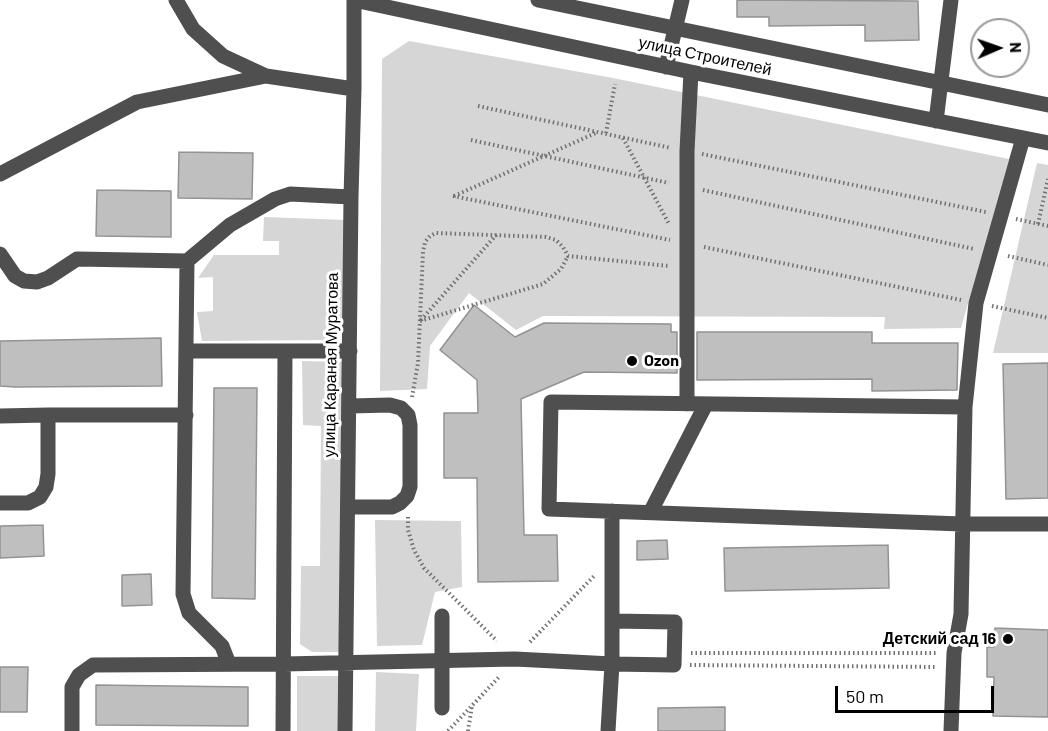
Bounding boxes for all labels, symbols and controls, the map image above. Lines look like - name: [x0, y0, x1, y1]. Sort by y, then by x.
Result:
- north arrow: [970, 18, 1030, 78]
- street label: улица Строителей: [637, 33, 773, 79]
- text: N: [1007, 42, 1026, 53]
- street label: улица Караная Муратова: [320, 272, 342, 458]
- place label: Ozon: [644, 351, 679, 371]
- marker: Ozon: [625, 354, 639, 368]
- place label: Детский сад 16: [883, 629, 996, 649]
- marker: Детский сад 16: [1001, 632, 1015, 646]
- scale bar: [838, 674, 997, 712]
- text: 50 m: [846, 685, 884, 707]

